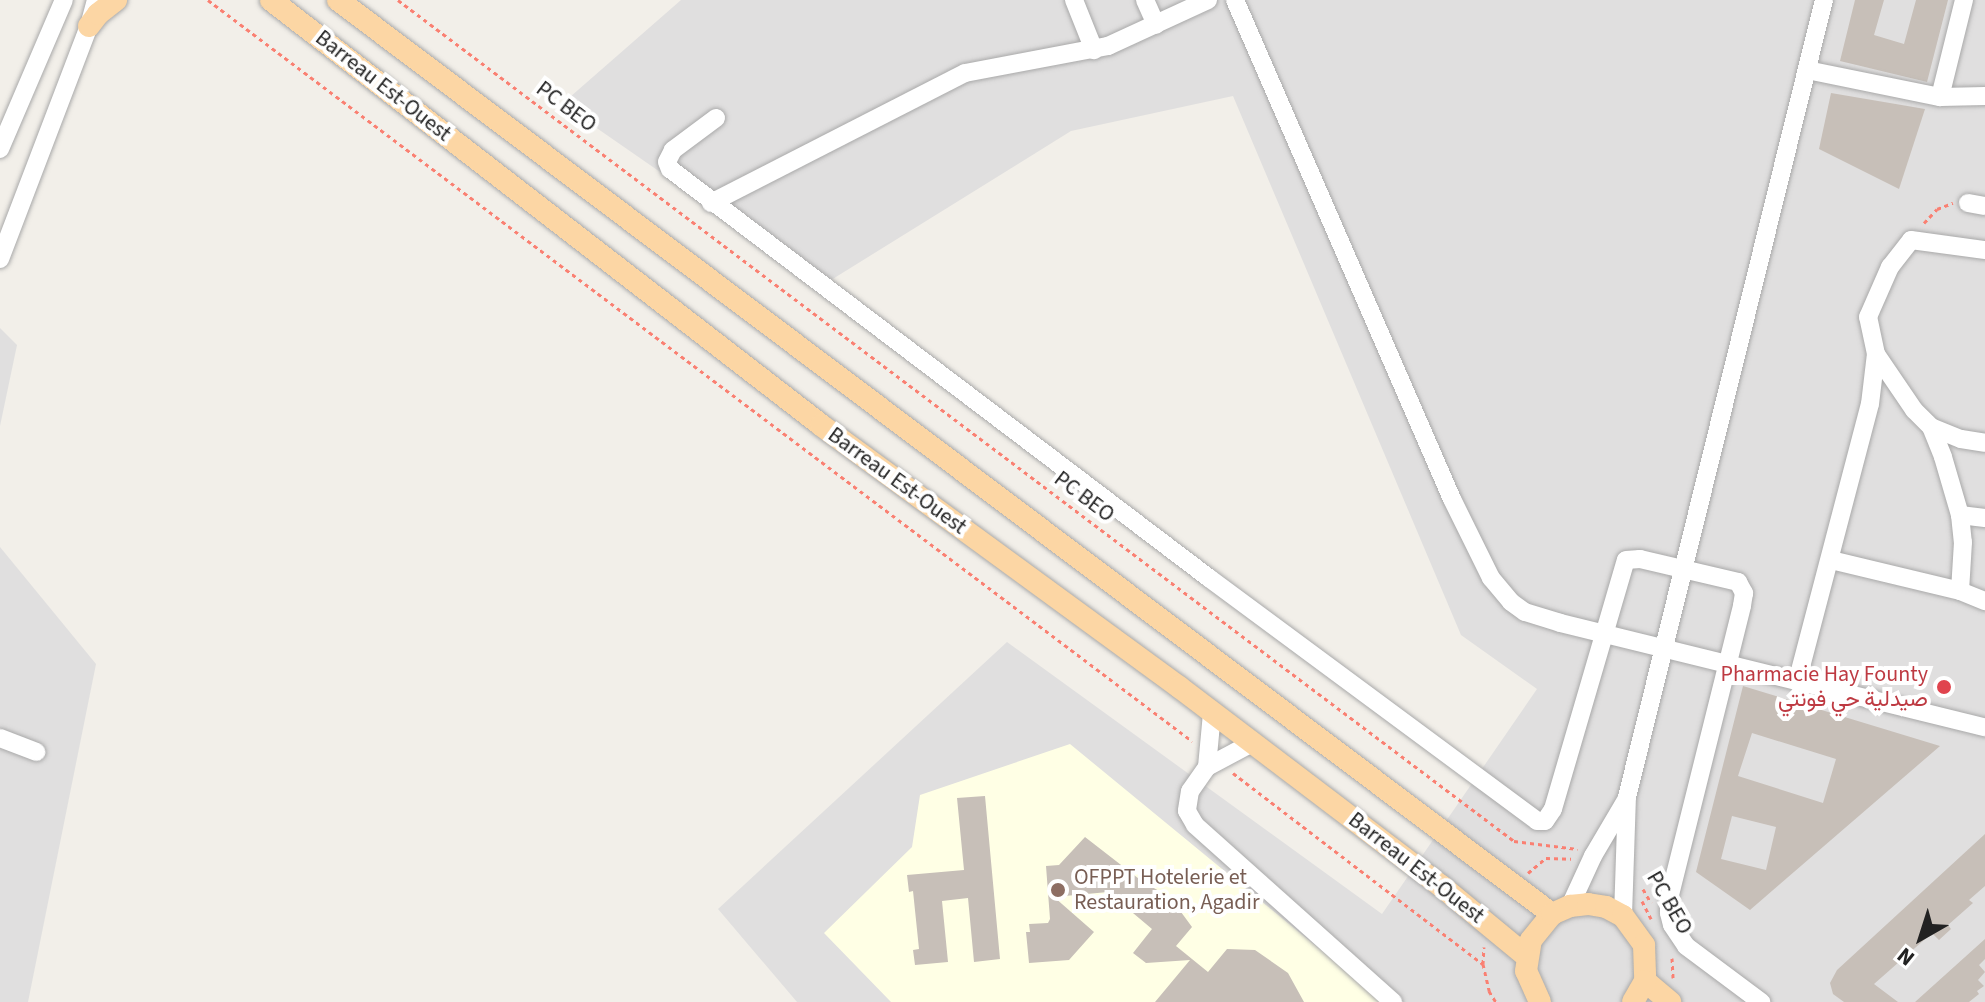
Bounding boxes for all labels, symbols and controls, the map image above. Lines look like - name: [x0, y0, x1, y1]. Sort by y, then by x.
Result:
- street label: Barreau Est-Ouest: [310, 25, 456, 147]
- street label: PC BEO: [531, 76, 601, 138]
- street label: Barreau Est-Ouest: [823, 422, 971, 540]
- street label: PC BEO: [1049, 466, 1119, 528]
- place label: Pharmacie Hay Founty صيدلية حي فونتي: [1720, 661, 1928, 712]
- marker: Pharmacie Hay Founty صيدلية حي فونتي: [1935, 678, 1953, 696]
- street label: Barreau Est-Ouest: [1343, 807, 1489, 929]
- place label: OFPPT Hotelerie et Restauration, Agadir: [1074, 864, 1260, 916]
- street label: PC BEO: [1640, 867, 1698, 939]
- marker: OFPPT Hotelerie et Restauration, Agadir: [1049, 881, 1067, 899]
- north arrow: [1881, 898, 1961, 978]
- text: N: [1890, 940, 1922, 974]

